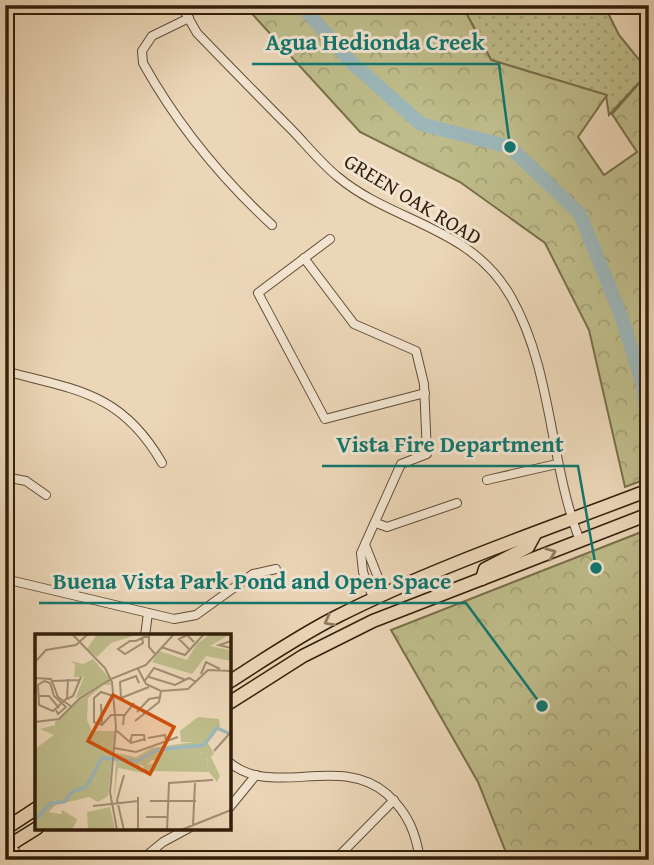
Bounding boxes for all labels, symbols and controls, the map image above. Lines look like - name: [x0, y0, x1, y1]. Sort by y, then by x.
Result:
- callout: Agua Hedionda Creek: [252, 20, 499, 64]
- text: Agua Hedionda Creek: [265, 25, 486, 58]
- street label: GREEN OAK ROAD: [338, 146, 488, 252]
- callout: Vista Fire Department: [322, 422, 578, 466]
- text: Vista Fire Department: [336, 427, 564, 460]
- one-way arrow: [544, 547, 556, 561]
- callout: Buena Vista Park Pond and Open Space: [39, 559, 466, 603]
- text: Buena Vista Park Pond and Open Space: [53, 564, 451, 597]
- one-way arrow: [323, 613, 336, 626]
- inset map: [35, 634, 231, 830]

